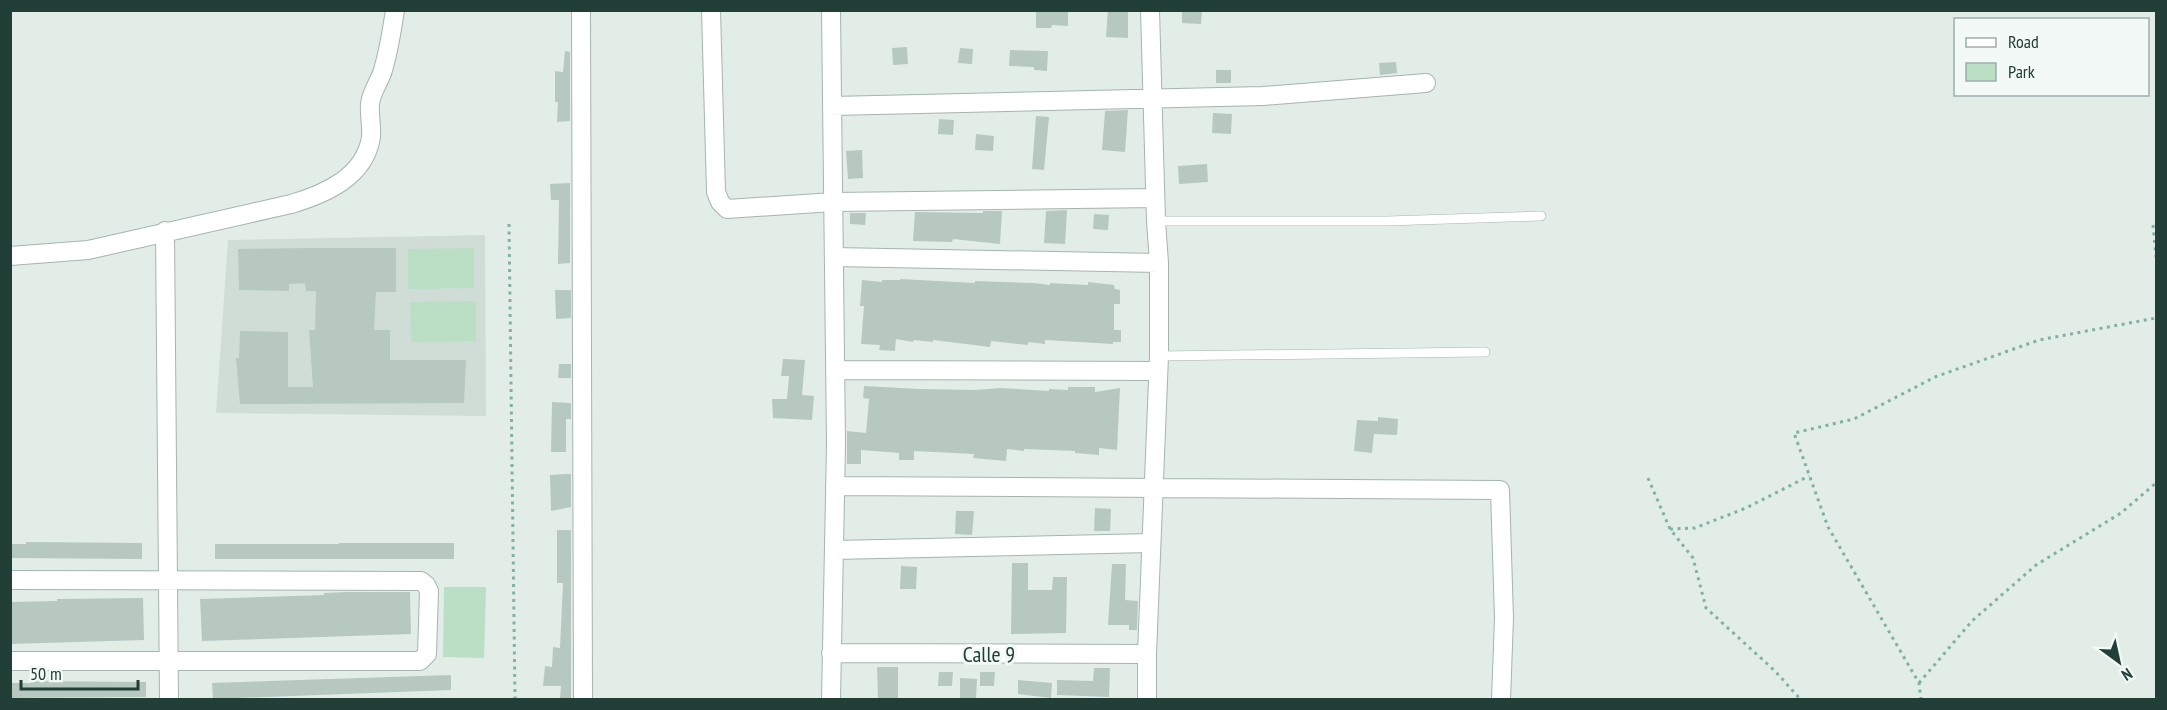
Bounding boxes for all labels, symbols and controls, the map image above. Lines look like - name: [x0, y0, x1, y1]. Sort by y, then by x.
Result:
- legend: [1954, 18, 2149, 96]
- text: Road: [2008, 30, 2039, 53]
- text: Park: [2008, 60, 2035, 83]
- north arrow: [2089, 632, 2149, 692]
- street label: Calle 9: [963, 640, 1015, 668]
- scale bar: [21, 653, 138, 691]
- text: 50 m: [30, 662, 62, 685]
- text: N: [2118, 664, 2136, 685]

